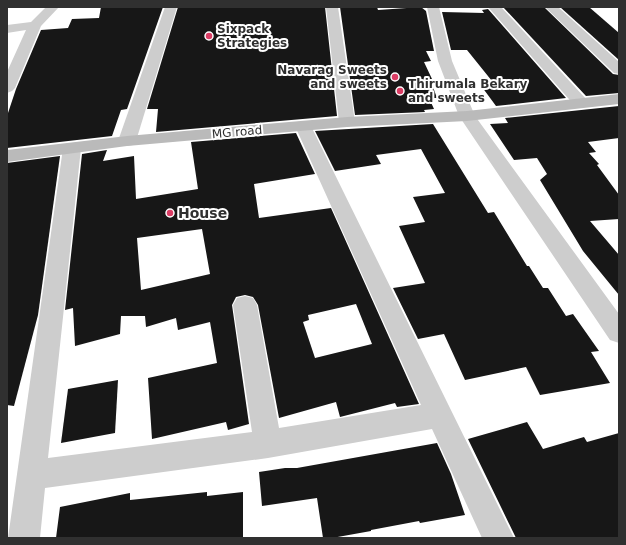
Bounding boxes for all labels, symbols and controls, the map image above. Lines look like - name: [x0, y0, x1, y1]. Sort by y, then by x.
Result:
- place label: Sixpack Strategies: [217, 22, 287, 50]
- marker: Sixpack Strategies: [204, 31, 214, 41]
- place label: Navarag Sweets and sweets: [277, 63, 387, 91]
- marker: Navarag Sweets and sweets: [390, 72, 400, 82]
- place label: Thirumala Bekary and sweets: [408, 77, 528, 105]
- marker: Thirumala Bekary and sweets: [395, 86, 405, 96]
- street label: MG road: [211, 123, 263, 141]
- place label: House: [178, 205, 227, 221]
- marker: House: [165, 208, 175, 218]

